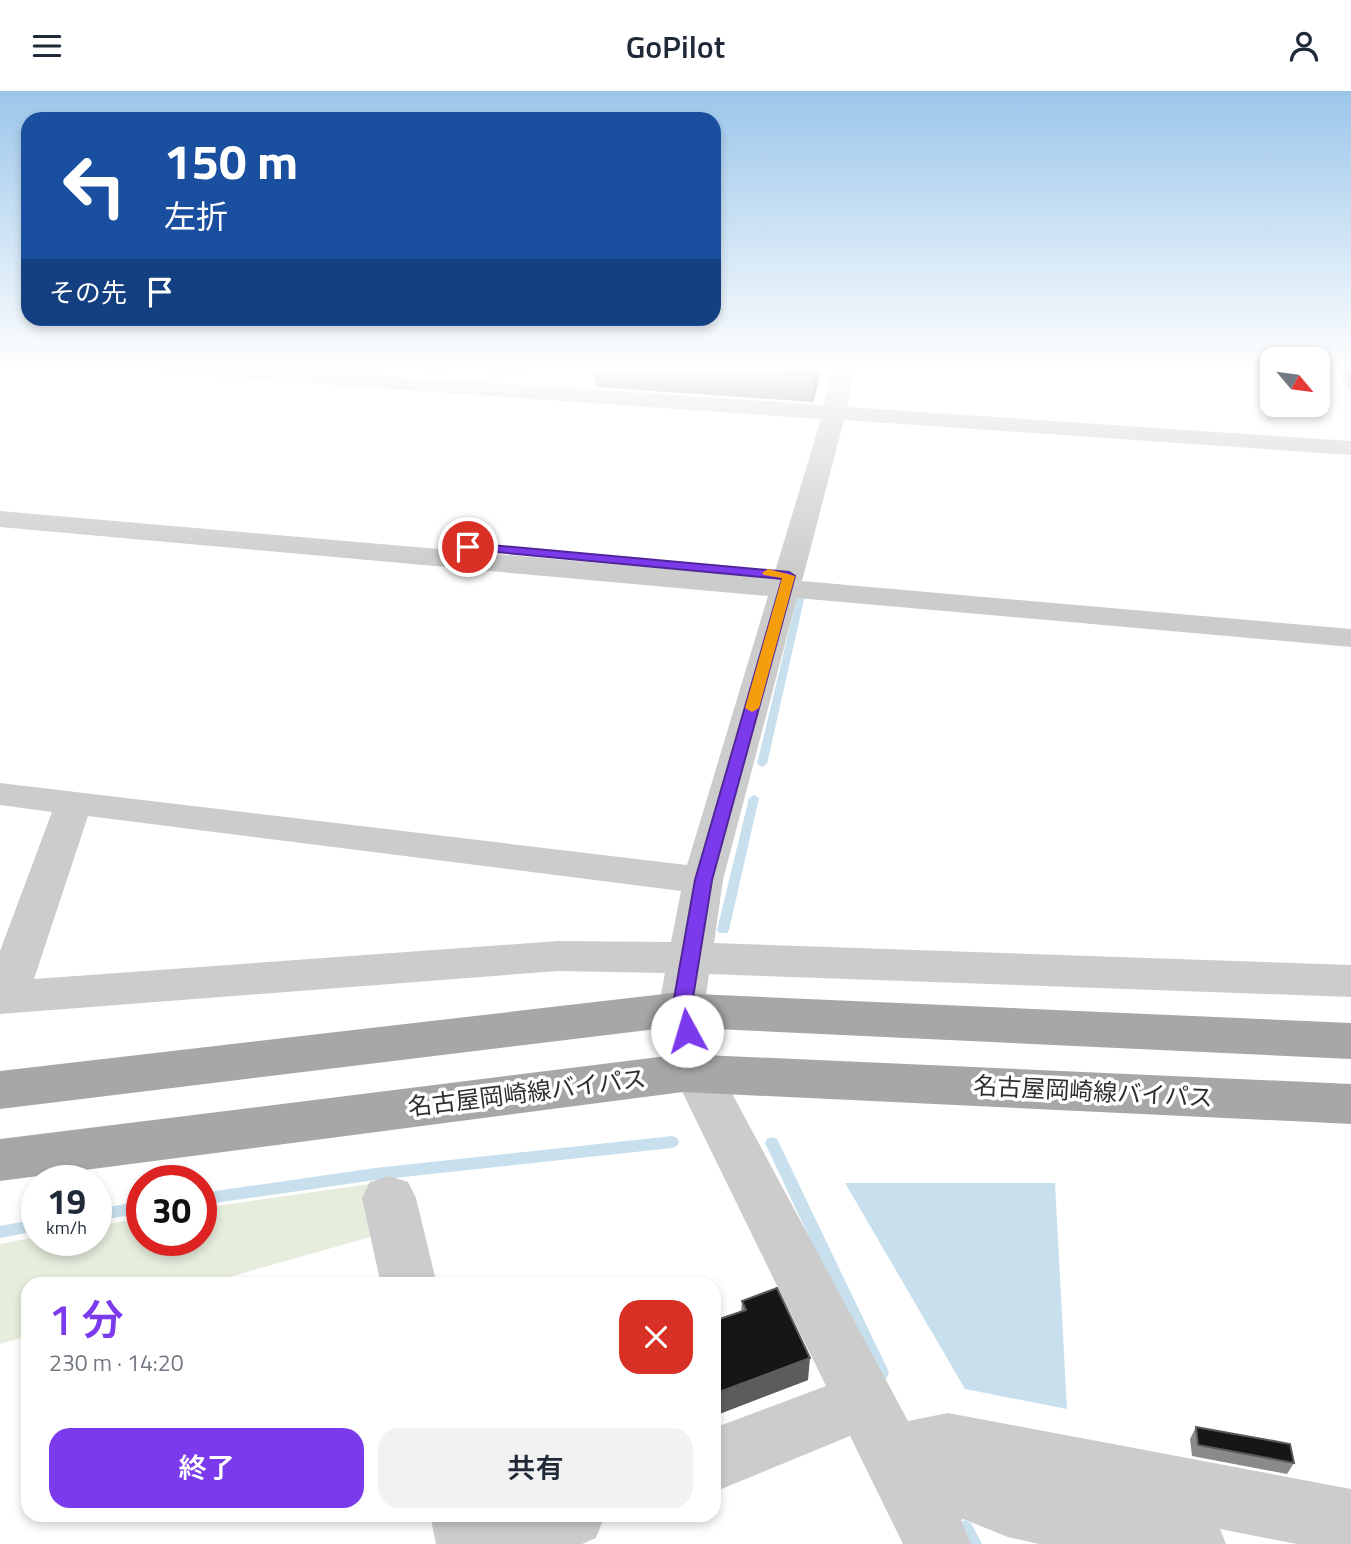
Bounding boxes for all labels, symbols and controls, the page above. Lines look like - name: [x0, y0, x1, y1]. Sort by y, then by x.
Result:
- text: GoPilot: [626, 22, 725, 70]
- icon: menu: [28, 27, 66, 65]
- icon: person: [1285, 27, 1323, 65]
- text: 150 m: [164, 123, 298, 198]
- icon: left: [49, 140, 140, 231]
- text: 左折: [164, 192, 228, 240]
- text: その先: [49, 273, 127, 312]
- icon: arrive: [141, 273, 179, 311]
- north arrow: [1260, 347, 1330, 417]
- map controls: [1260, 347, 1330, 417]
- pin: [438, 517, 498, 577]
- icon: arrive: [449, 528, 487, 566]
- position arrow: [650, 994, 724, 1068]
- street label: 名古屋岡崎線バイパス: [406, 1060, 648, 1124]
- street label: 名古屋岡崎線バイパス: [973, 1067, 1214, 1115]
- speed limit sign: 30: [126, 1165, 217, 1256]
- text: 19: [47, 1174, 86, 1228]
- text: km/h: [46, 1214, 87, 1241]
- text: 1 分: [49, 1287, 124, 1351]
- button: close: [619, 1300, 693, 1374]
- text: 230 m · 14:20: [49, 1345, 184, 1380]
- button: 終了: [49, 1428, 364, 1508]
- button: 共有: [378, 1428, 693, 1508]

